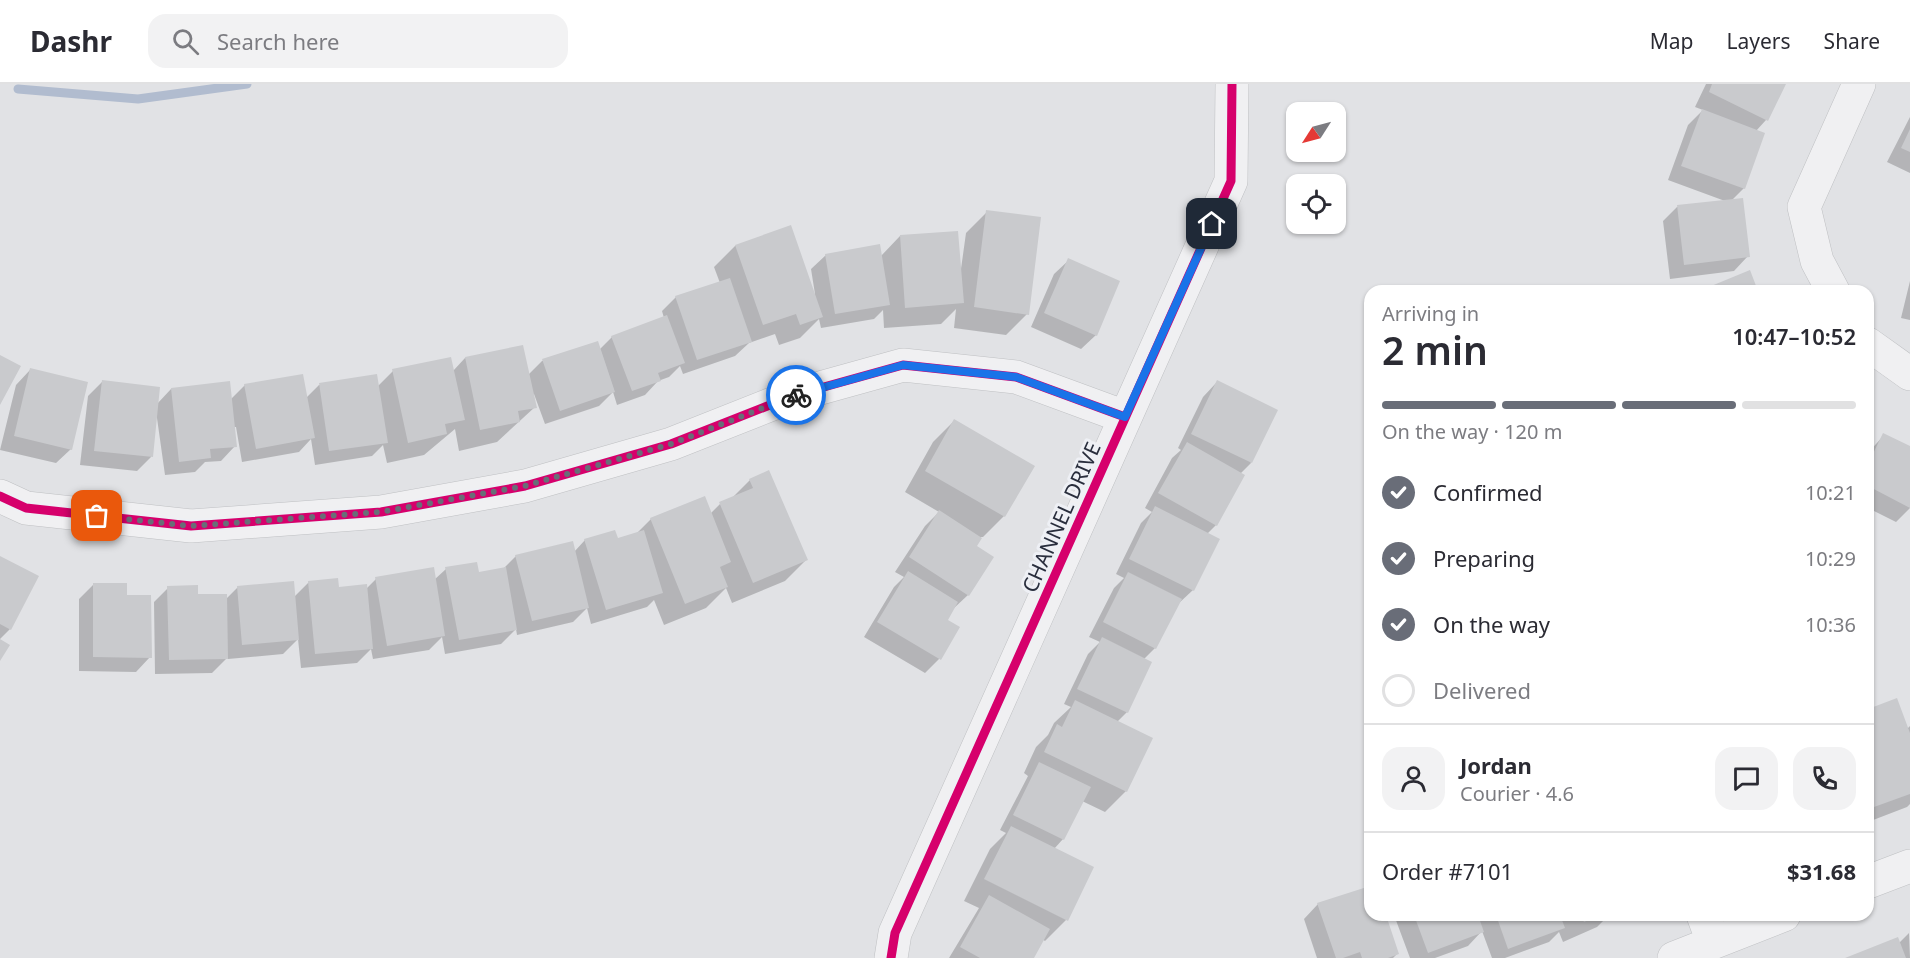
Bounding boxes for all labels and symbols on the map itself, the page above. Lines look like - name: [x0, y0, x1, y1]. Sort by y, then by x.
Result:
- north arrow: [1286, 102, 1346, 162]
- pin: [1186, 198, 1237, 249]
- courier: [766, 365, 826, 425]
- street label: CHANNEL DRIVE: [1015, 437, 1107, 597]
- pin: [71, 490, 122, 541]

